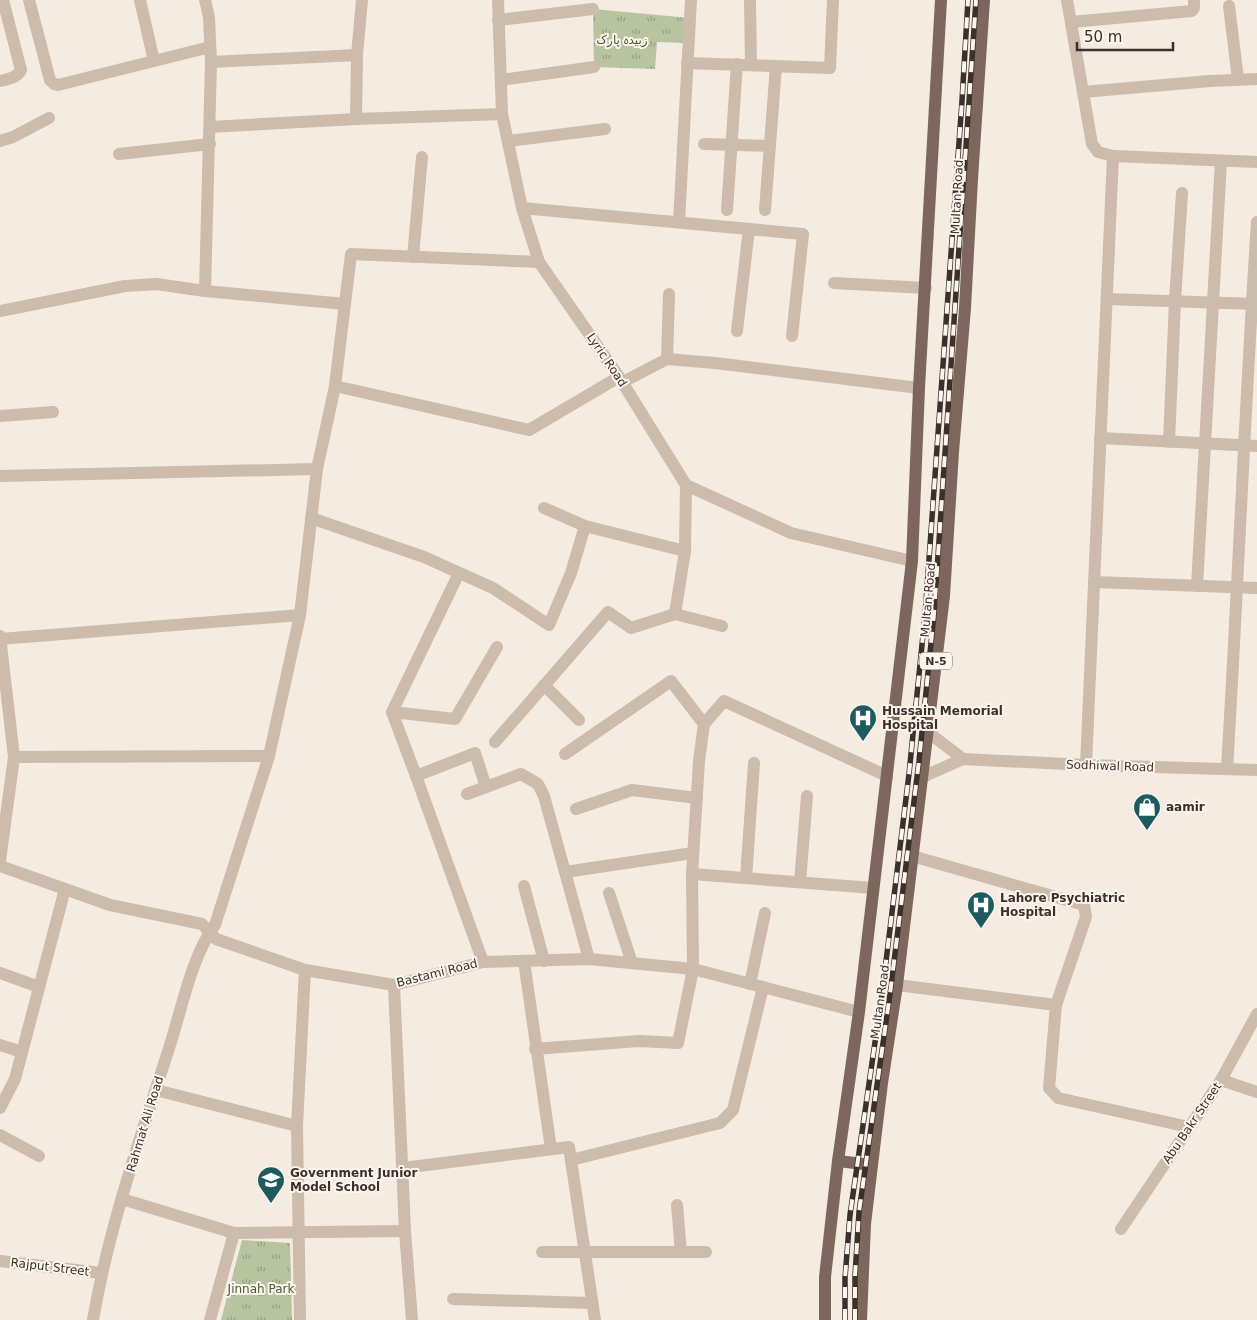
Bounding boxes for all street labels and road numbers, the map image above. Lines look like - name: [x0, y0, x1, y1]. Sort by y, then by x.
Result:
- street label: Multan Road: [948, 159, 966, 235]
- street label: Lyric Road: [584, 331, 630, 389]
- street label: Multan Road: [918, 562, 938, 638]
- road number: N-5: [920, 652, 952, 669]
- street label: Sodhiwal Road: [1066, 757, 1154, 775]
- street label: Bastami Road: [395, 956, 479, 990]
- street label: Multan Road: [868, 964, 892, 1040]
- street label: Rahmat Ali Road: [124, 1074, 166, 1174]
- street label: Abu Bakr Street: [1160, 1079, 1225, 1166]
- street label: Rajput Street: [10, 1255, 90, 1279]

